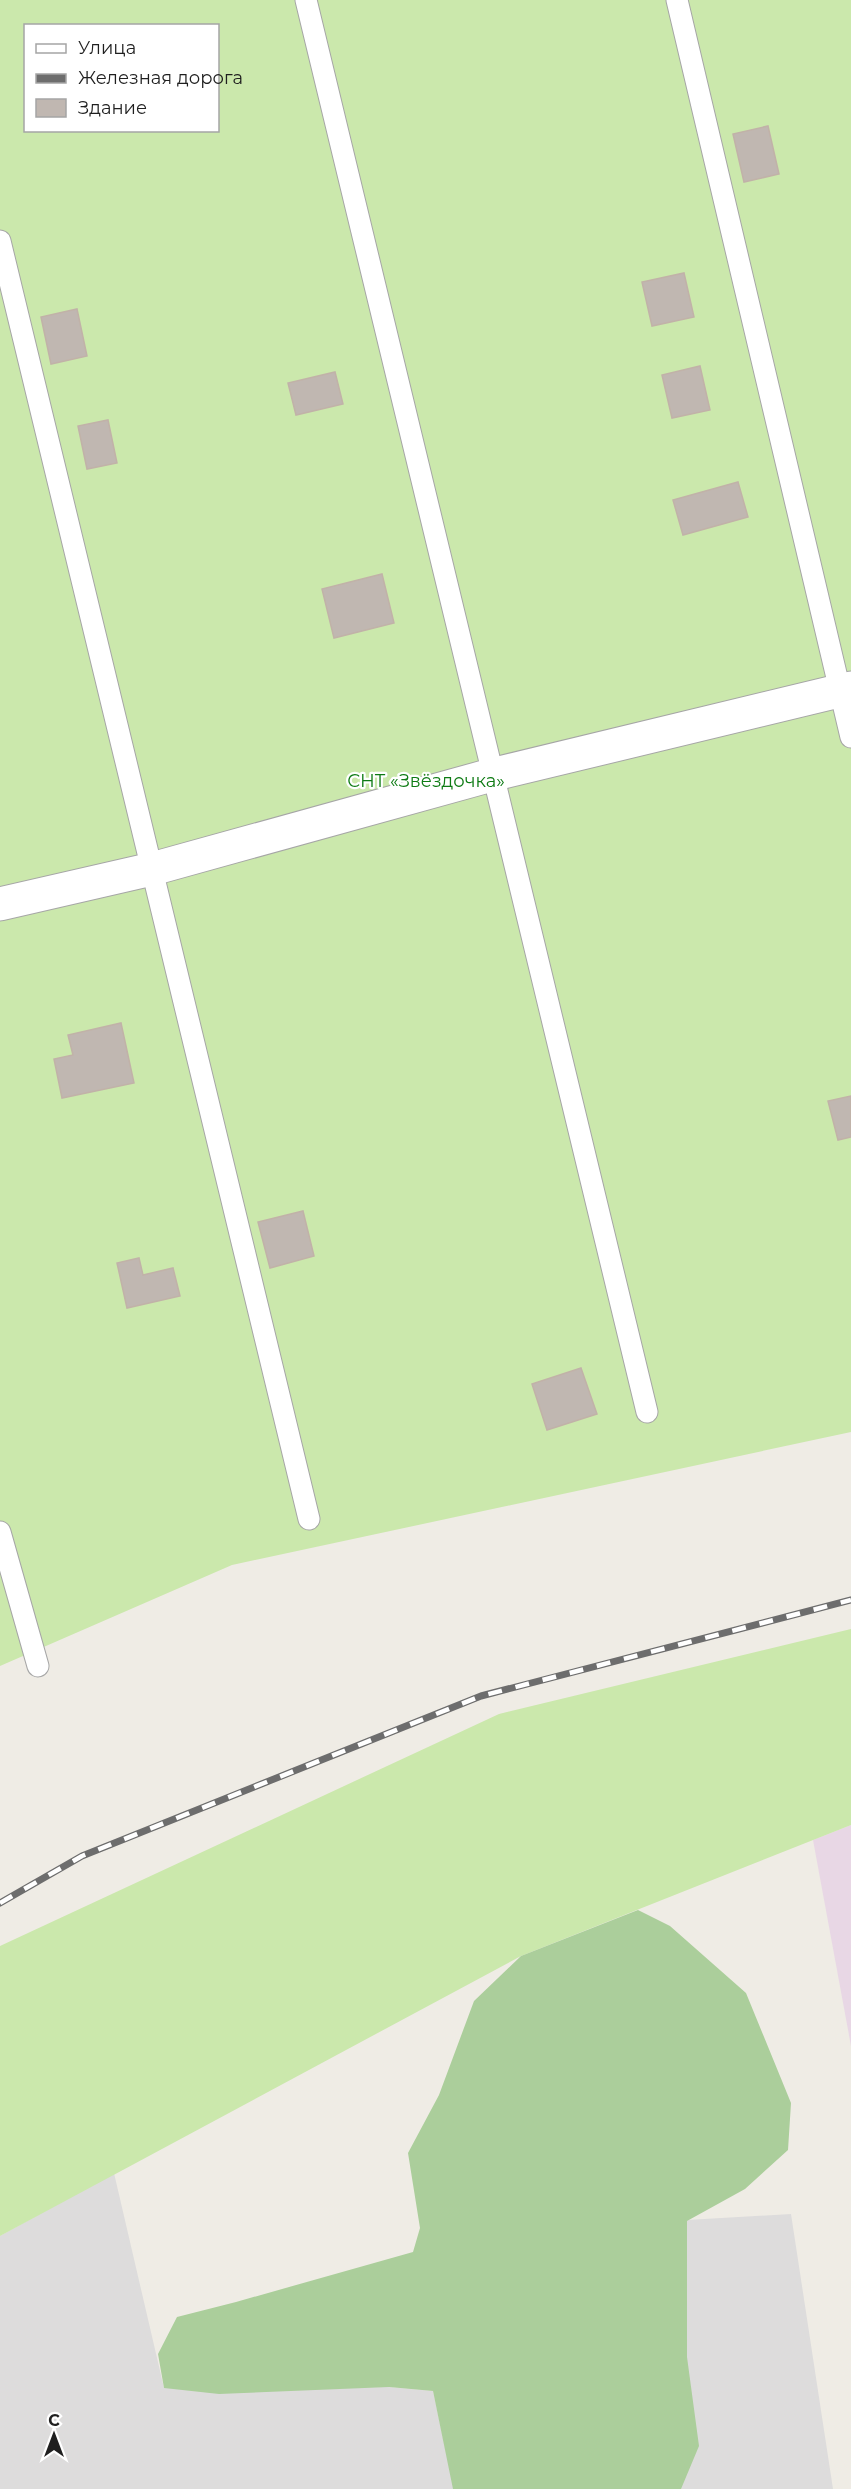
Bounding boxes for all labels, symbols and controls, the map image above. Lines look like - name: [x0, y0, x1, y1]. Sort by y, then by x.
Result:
- legend: [24, 24, 219, 132]
- text: Улица: [78, 37, 136, 59]
- text: Железная дорога: [78, 67, 243, 89]
- text: Здание: [78, 97, 147, 119]
- park label: СНТ «Звёздочка»: [347, 770, 505, 792]
- north arrow: [24, 2405, 84, 2465]
- text: С: [48, 2411, 60, 2430]

